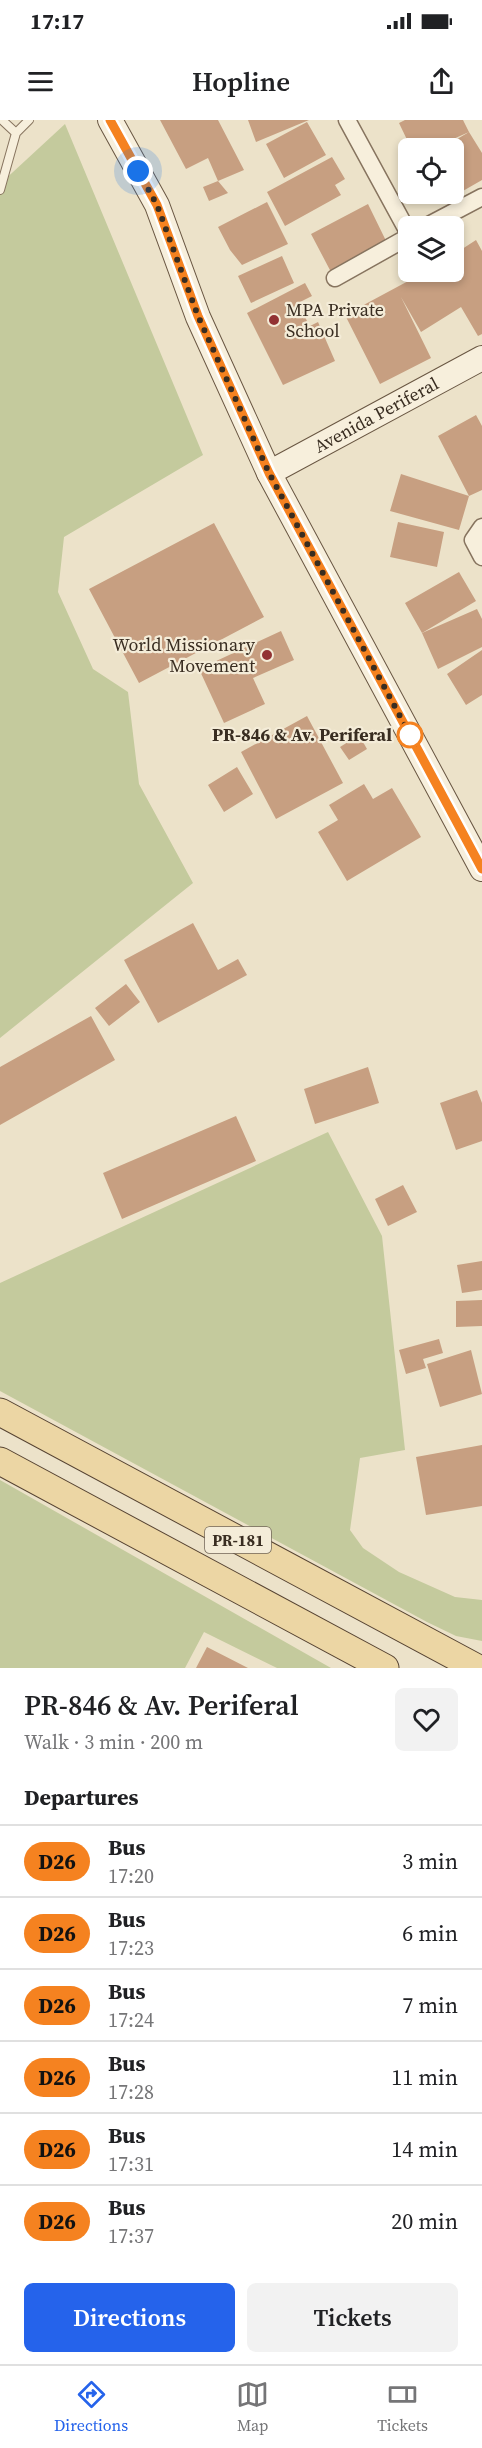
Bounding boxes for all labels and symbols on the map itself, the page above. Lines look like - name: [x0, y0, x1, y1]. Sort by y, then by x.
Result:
- your location: [123, 156, 153, 186]
- place label: MPA Private School: [286, 297, 384, 343]
- marker: MPA Private School: [267, 313, 281, 327]
- street label: Avenida Periferal: [309, 371, 443, 458]
- place label: World Missionary Movement: [112, 632, 256, 678]
- marker: World Missionary Movement: [260, 648, 274, 662]
- place label: PR-846 & Av. Periferal: [212, 722, 392, 747]
- marker: PR-846 & Av. Periferal: [397, 722, 423, 748]
- road number: PR-181: [205, 1527, 271, 1553]

